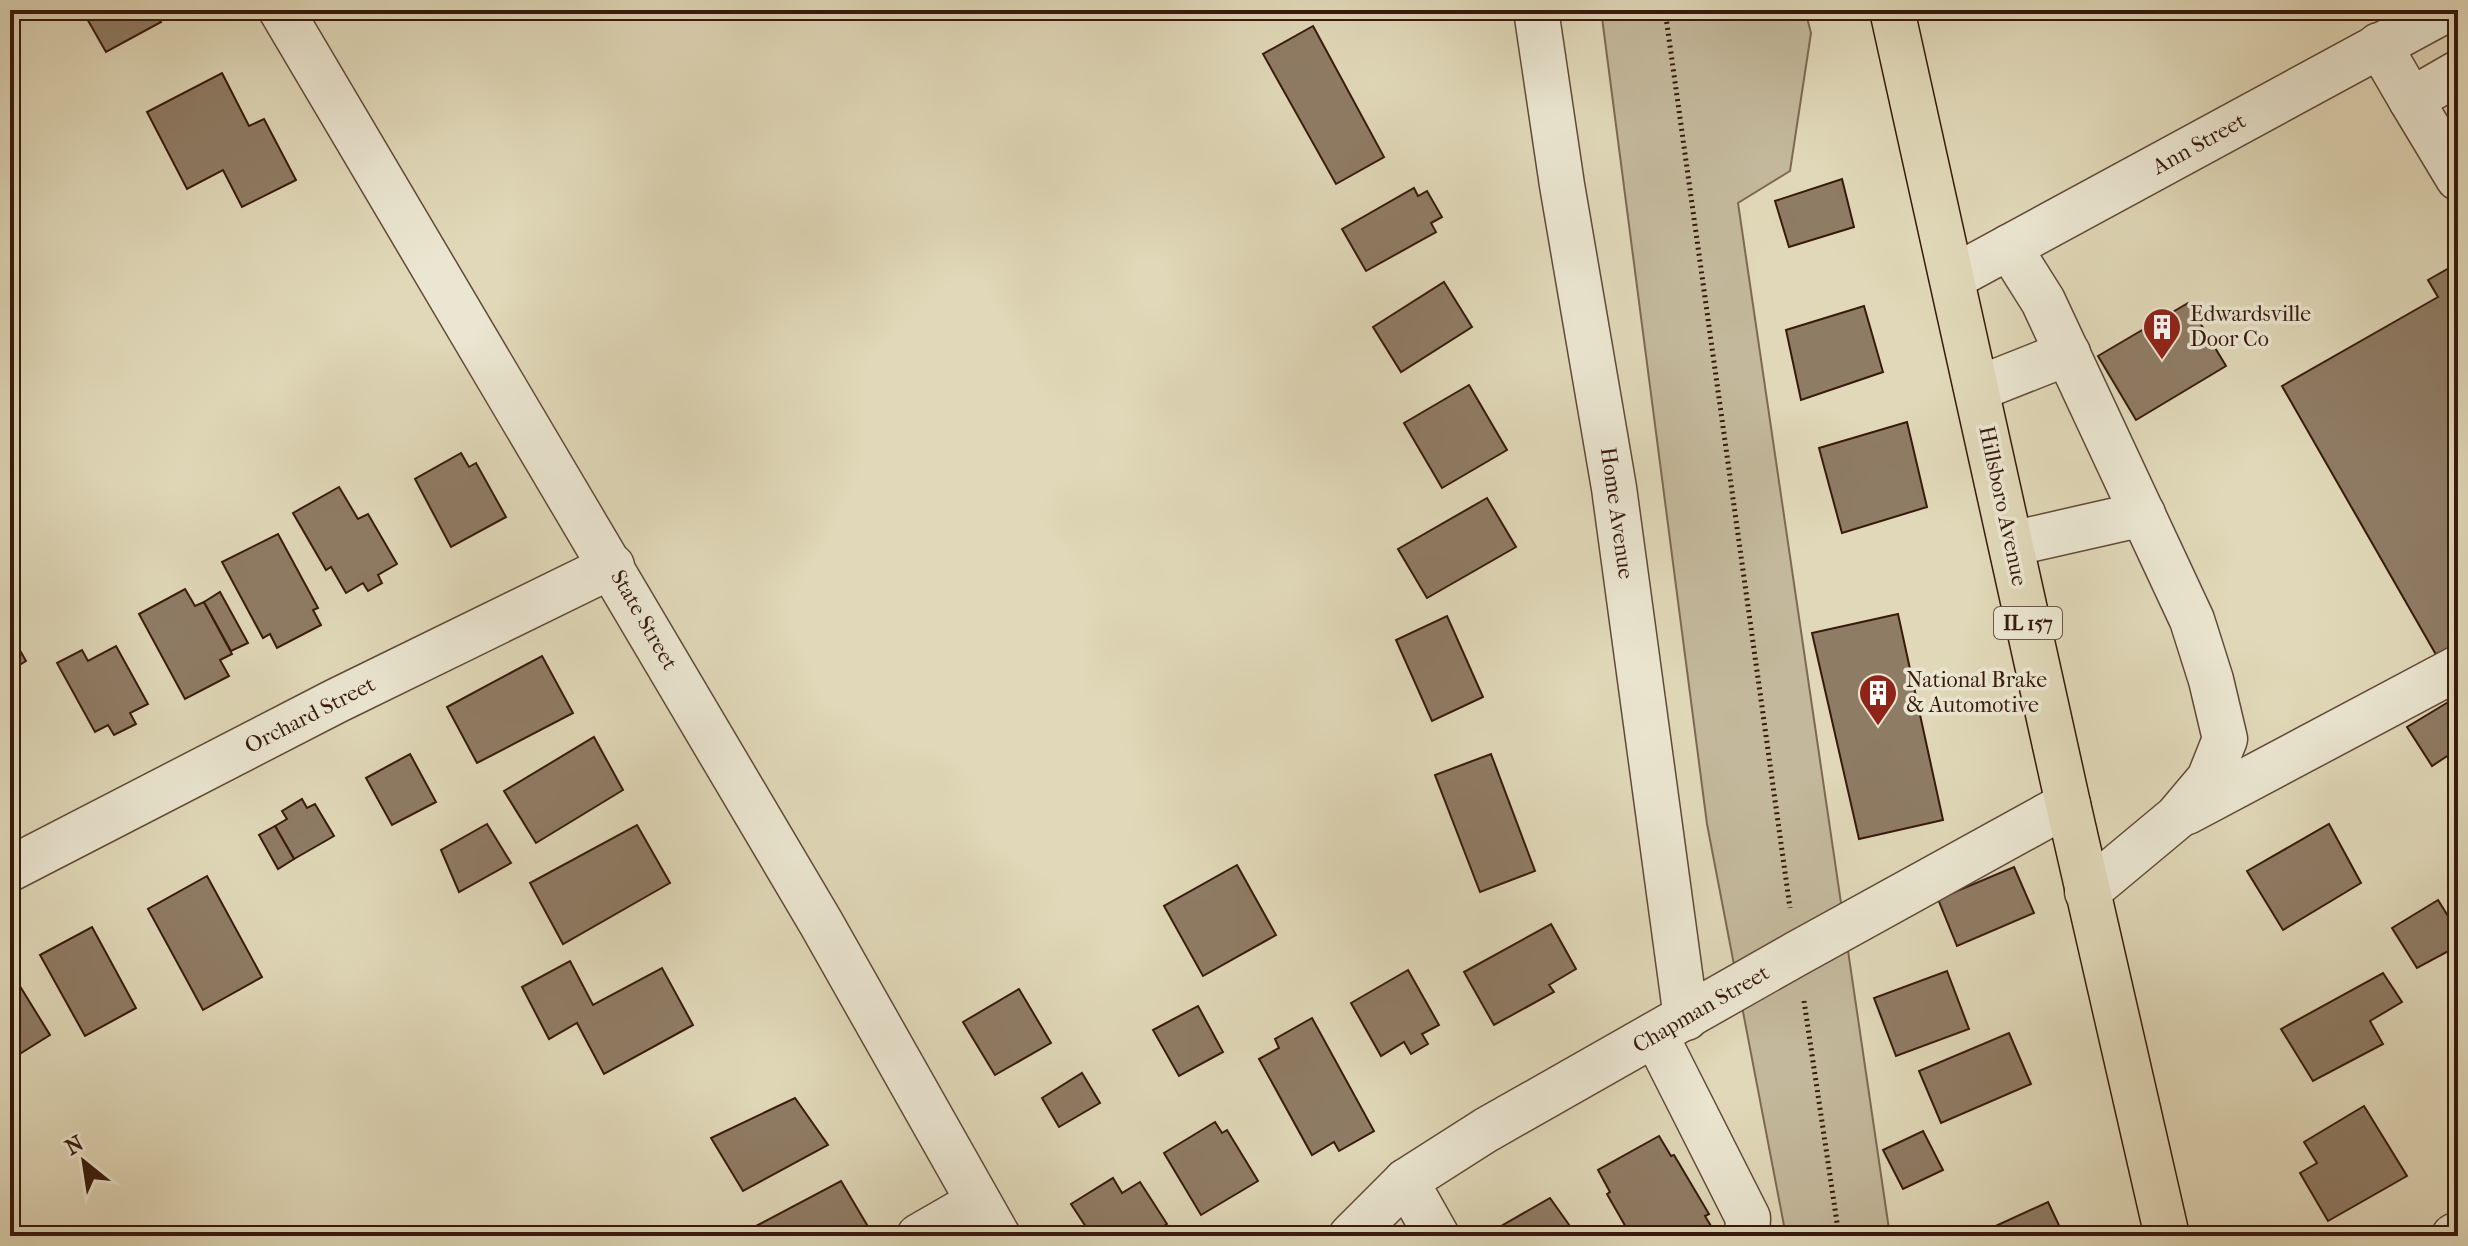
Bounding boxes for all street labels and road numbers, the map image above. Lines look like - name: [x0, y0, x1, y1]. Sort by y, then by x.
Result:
- street label: Ann Street: [2147, 108, 2250, 181]
- street label: Hillsboro Avenue: [1973, 424, 2033, 588]
- street label: Home Avenue: [1595, 445, 1639, 581]
- street label: State Street: [605, 565, 683, 675]
- road number: IL 157: [1994, 607, 2062, 639]
- street label: Orchard Street: [241, 671, 380, 759]
- street label: Chapman Street: [1628, 959, 1774, 1059]

